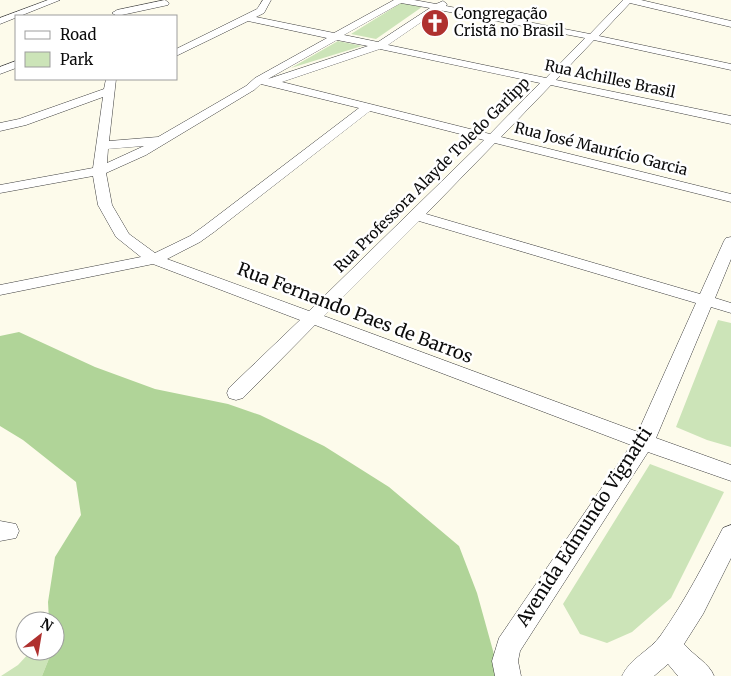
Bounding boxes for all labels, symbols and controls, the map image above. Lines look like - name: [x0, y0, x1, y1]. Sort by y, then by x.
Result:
- place label: Congregação Cristã no Brasil: [454, 4, 564, 40]
- church icon: Congregação Cristã no Brasil: [420, 8, 450, 38]
- legend: [15, 15, 178, 80]
- text: Road: [60, 25, 96, 44]
- text: Park: [60, 50, 94, 69]
- street label: Rua Achilles Brasil: [543, 55, 678, 102]
- street label: Rua Professora Alayde Toledo Garlipp: [330, 73, 533, 276]
- street label: Rua José Maurício Garcia: [513, 118, 690, 179]
- street label: Rua Fernando Paes de Barros: [234, 257, 476, 368]
- street label: Avenida Edmundo Vignatti: [510, 423, 657, 631]
- north arrow: [15, 611, 65, 661]
- text: N: [37, 614, 56, 635]

